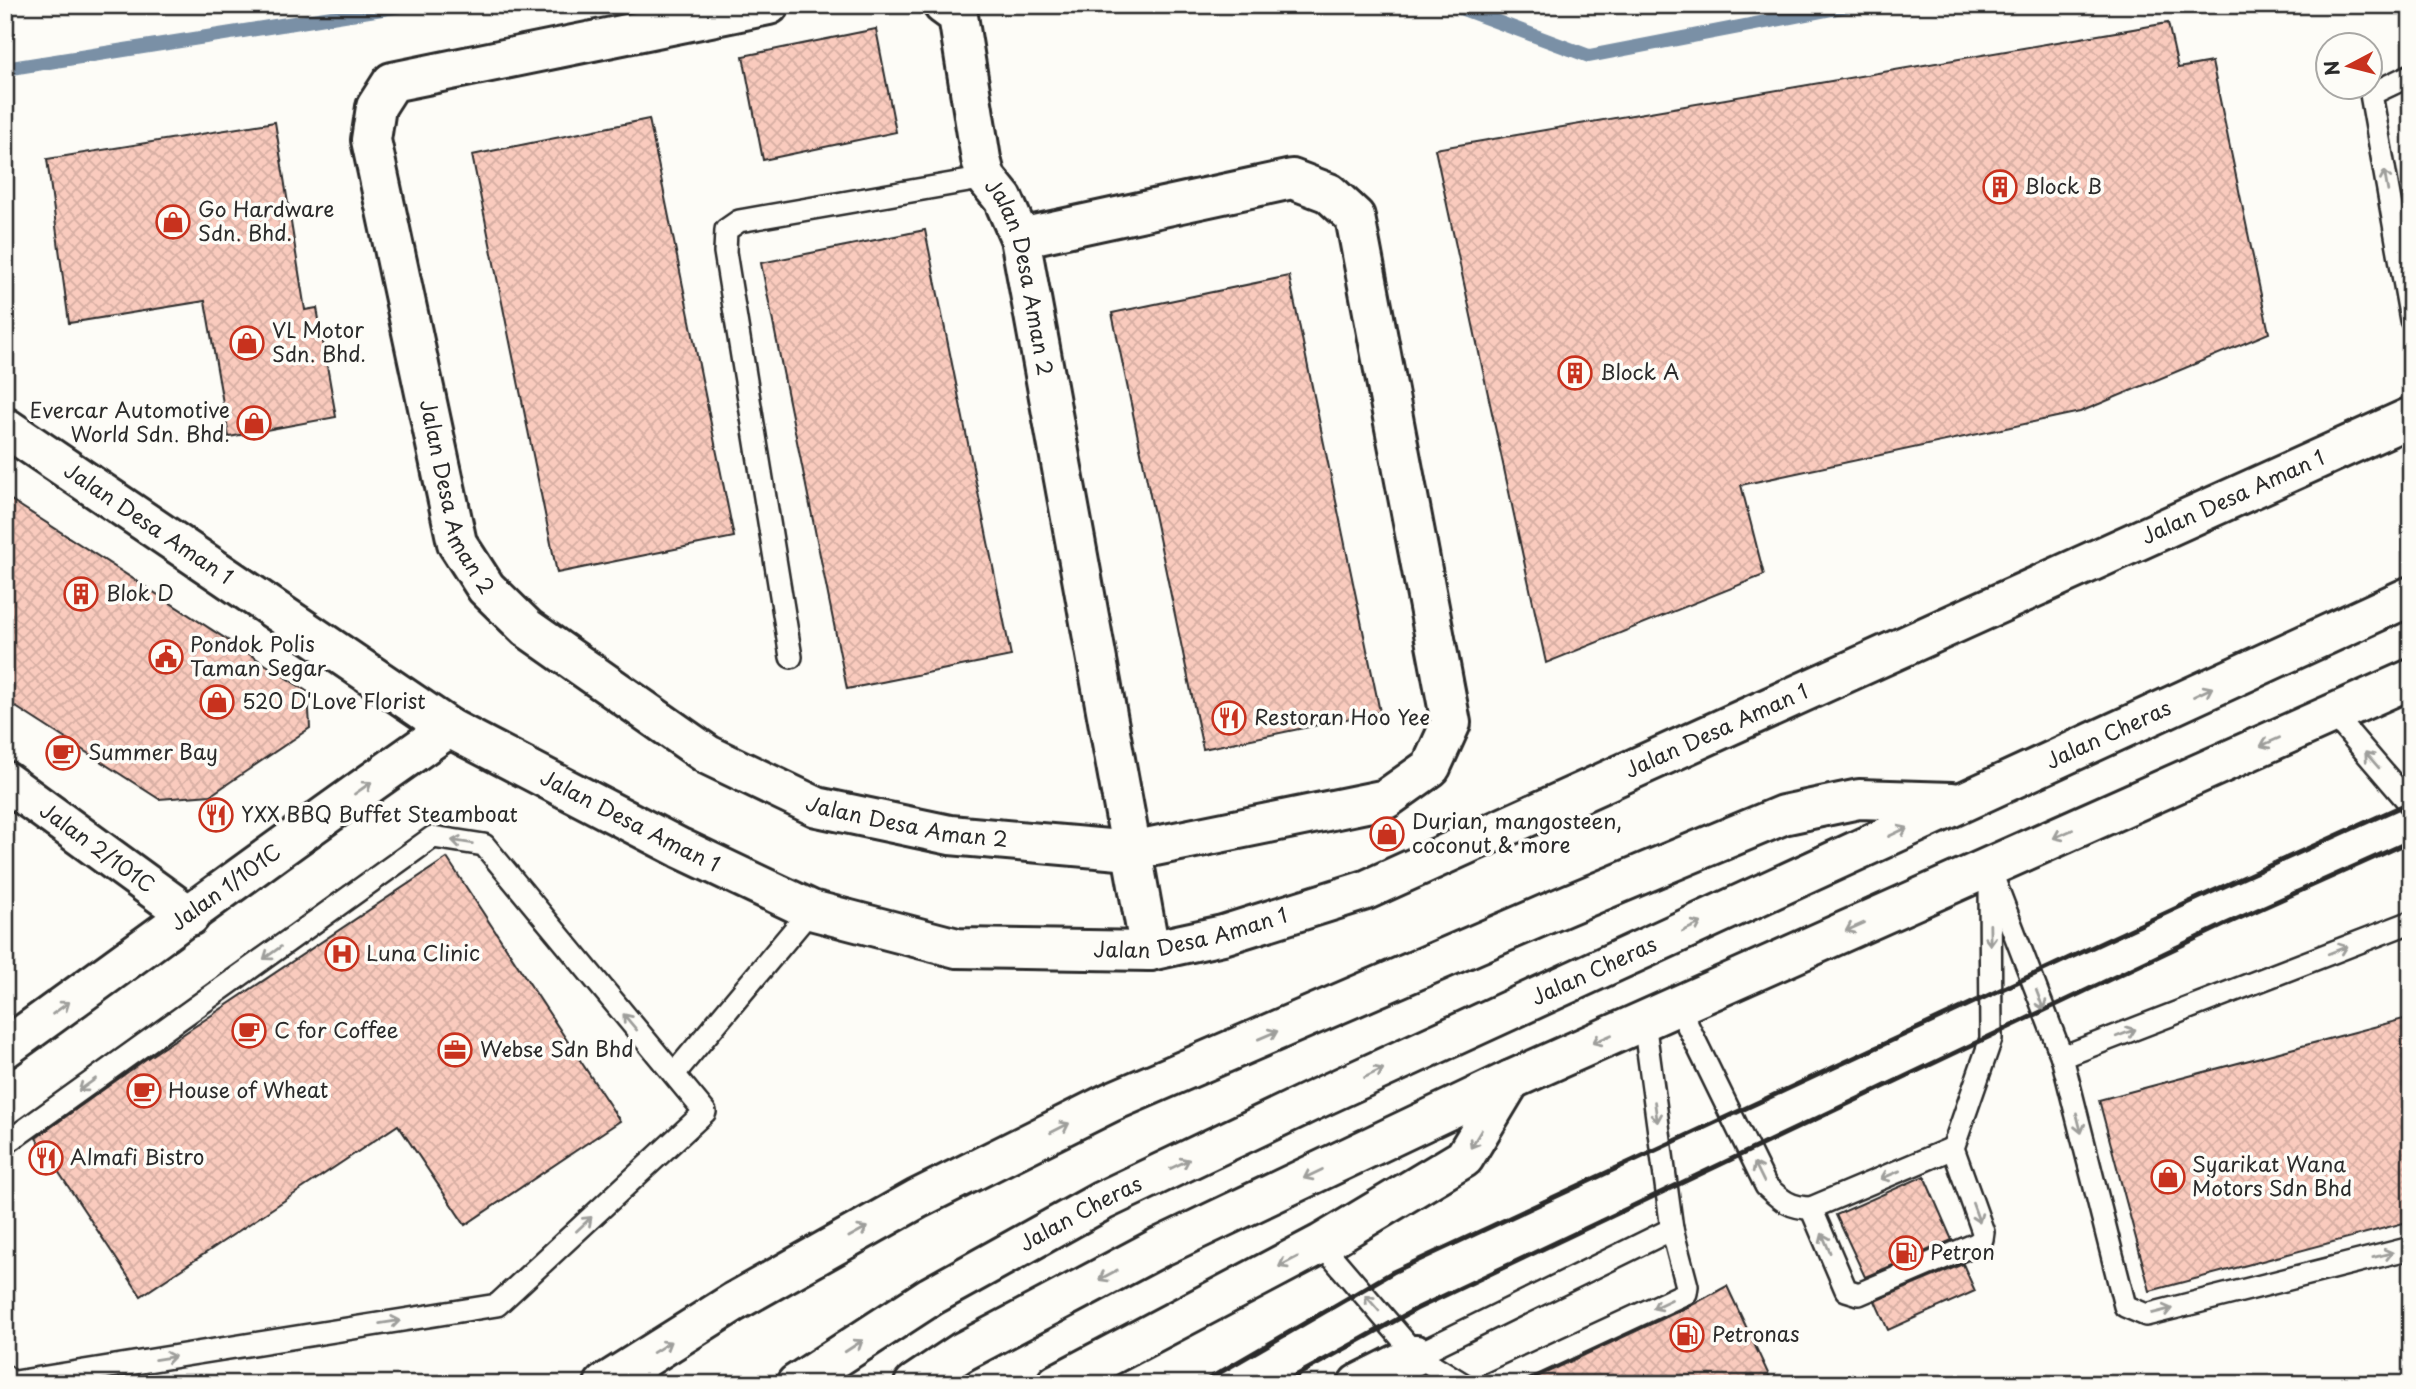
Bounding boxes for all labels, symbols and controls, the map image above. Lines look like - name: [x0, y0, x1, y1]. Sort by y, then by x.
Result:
- north arrow: [2314, 32, 2384, 102]
- text: N: [2316, 59, 2346, 77]
- building icon: Block B: [1981, 168, 2019, 206]
- place label: Block B: [2024, 169, 2102, 201]
- street label: Jalan Desa Aman 2: [978, 170, 1063, 378]
- one-way arrow: [2379, 170, 2392, 193]
- place label: Go Hardware Sdn. Bhd.: [198, 192, 334, 248]
- shop icon: Go Hardware Sdn. Bhd.: [154, 203, 192, 241]
- place label: VL Motor Sdn. Bhd.: [272, 313, 366, 369]
- shop icon: VL Motor Sdn. Bhd.: [228, 324, 266, 362]
- building icon: Block A: [1556, 354, 1594, 392]
- place label: Block A: [1600, 355, 1679, 387]
- place label: Evercar Automotive World Sdn. Bhd.: [30, 393, 230, 449]
- street label: Jalan Desa Aman 2: [413, 396, 504, 600]
- shop icon: Evercar Automotive World Sdn. Bhd.: [235, 404, 273, 442]
- street label: Jalan Desa Aman 1: [2136, 440, 2329, 551]
- street label: Jalan Desa Aman 1: [58, 454, 240, 591]
- building icon: Blok D: [62, 575, 100, 613]
- place label: Blok D: [106, 576, 174, 608]
- place label: Pondok Polis Taman Segar: [190, 627, 326, 683]
- public building icon: Pondok Polis Taman Segar: [147, 638, 185, 676]
- street label: Jalan Desa Aman 1: [1619, 674, 1813, 785]
- shop icon: 520 D'Love Florist: [198, 683, 236, 721]
- place label: 520 D'Love Florist: [242, 684, 426, 716]
- one-way arrow: [2192, 684, 2213, 698]
- street label: Jalan Cheras: [2040, 690, 2176, 776]
- restaurant icon: Restoran Hoo Yee: [1210, 699, 1248, 737]
- place label: Restoran Hoo Yee: [1254, 700, 1430, 732]
- cafe icon: Summer Bay: [44, 734, 82, 772]
- place label: Summer Bay: [88, 735, 218, 767]
- one-way arrow: [2260, 736, 2282, 749]
- one-way arrow: [2364, 751, 2380, 769]
- street label: Jalan Desa Aman 1: [535, 760, 726, 879]
- one-way arrow: [353, 781, 373, 795]
- street label: Jalan Desa Aman 2: [801, 786, 1009, 854]
- street label: Jalan 2/101C: [34, 794, 163, 900]
- restaurant icon: YXX BBQ Buffet Steamboat: [197, 796, 235, 834]
- place label: YXX BBQ Buffet Steamboat: [241, 797, 518, 829]
- place label: Durian, mangosteen, coconut & more: [1412, 804, 1622, 860]
- shop icon: Durian, mangosteen, coconut & more: [1368, 815, 1406, 853]
- one-way arrow: [1887, 824, 1908, 838]
- one-way arrow: [2053, 828, 2074, 841]
- street label: Jalan 1/101C: [163, 835, 287, 937]
- one-way arrow: [451, 835, 474, 848]
- street label: Jalan Desa Aman 1: [1093, 898, 1291, 965]
- one-way arrow: [1680, 920, 1702, 933]
- one-way arrow: [1845, 921, 1866, 934]
- one-way arrow: [1983, 924, 1997, 947]
- street label: Jalan Cheras: [1525, 927, 1661, 1012]
- hospital icon: Luna Clinic: [323, 935, 361, 973]
- place label: Luna Clinic: [366, 936, 480, 968]
- one-way arrow: [2326, 943, 2348, 956]
- one-way arrow: [263, 946, 282, 960]
- one-way arrow: [2035, 988, 2047, 1010]
- one-way arrow: [51, 1001, 70, 1015]
- cafe icon: C for Coffee: [230, 1012, 268, 1050]
- place label: C for Coffee: [274, 1013, 398, 1045]
- one-way arrow: [623, 1013, 638, 1031]
- one-way arrow: [2114, 1025, 2136, 1038]
- one-way arrow: [1257, 1027, 1278, 1040]
- office icon: Webse Sdn Bhd: [436, 1031, 474, 1069]
- place label: Webse Sdn Bhd: [480, 1032, 634, 1064]
- one-way arrow: [1592, 1033, 1613, 1046]
- one-way arrow: [1363, 1066, 1384, 1079]
- cafe icon: House of Wheat: [125, 1072, 163, 1110]
- place label: House of Wheat: [168, 1073, 328, 1105]
- one-way arrow: [78, 1078, 97, 1093]
- one-way arrow: [1650, 1101, 1663, 1123]
- one-way arrow: [2073, 1111, 2086, 1134]
- one-way arrow: [1049, 1120, 1070, 1134]
- one-way arrow: [1469, 1128, 1483, 1148]
- restaurant icon: Almafi Bistro: [27, 1139, 65, 1177]
- place label: Almafi Bistro: [70, 1140, 204, 1172]
- place label: Syarikat Wana Motors Sdn Bhd: [2192, 1147, 2352, 1203]
- one-way arrow: [1169, 1157, 1190, 1170]
- shop icon: Syarikat Wana Motors Sdn Bhd: [2149, 1158, 2187, 1196]
- one-way arrow: [1752, 1162, 1766, 1183]
- street label: Jalan Cheras: [1013, 1166, 1147, 1258]
- one-way arrow: [1302, 1169, 1323, 1182]
- one-way arrow: [1880, 1169, 1902, 1182]
- one-way arrow: [1971, 1201, 1984, 1223]
- one-way arrow: [575, 1216, 592, 1233]
- one-way arrow: [848, 1225, 868, 1239]
- one-way arrow: [1818, 1233, 1831, 1254]
- fuel station icon: Petron: [1887, 1234, 1925, 1272]
- place label: Petron: [1930, 1235, 1995, 1267]
- one-way arrow: [2371, 1248, 2393, 1261]
- one-way arrow: [1278, 1255, 1298, 1269]
- one-way arrow: [1099, 1268, 1119, 1282]
- one-way arrow: [1364, 1295, 1380, 1313]
- one-way arrow: [1652, 1298, 1674, 1311]
- one-way arrow: [2150, 1304, 2173, 1317]
- one-way arrow: [378, 1315, 401, 1328]
- fuel station icon: Petronas: [1668, 1316, 1706, 1354]
- place label: Petronas: [1712, 1317, 1800, 1349]
- one-way arrow: [843, 1339, 863, 1353]
- one-way arrow: [652, 1340, 671, 1355]
- one-way arrow: [154, 1351, 176, 1364]

